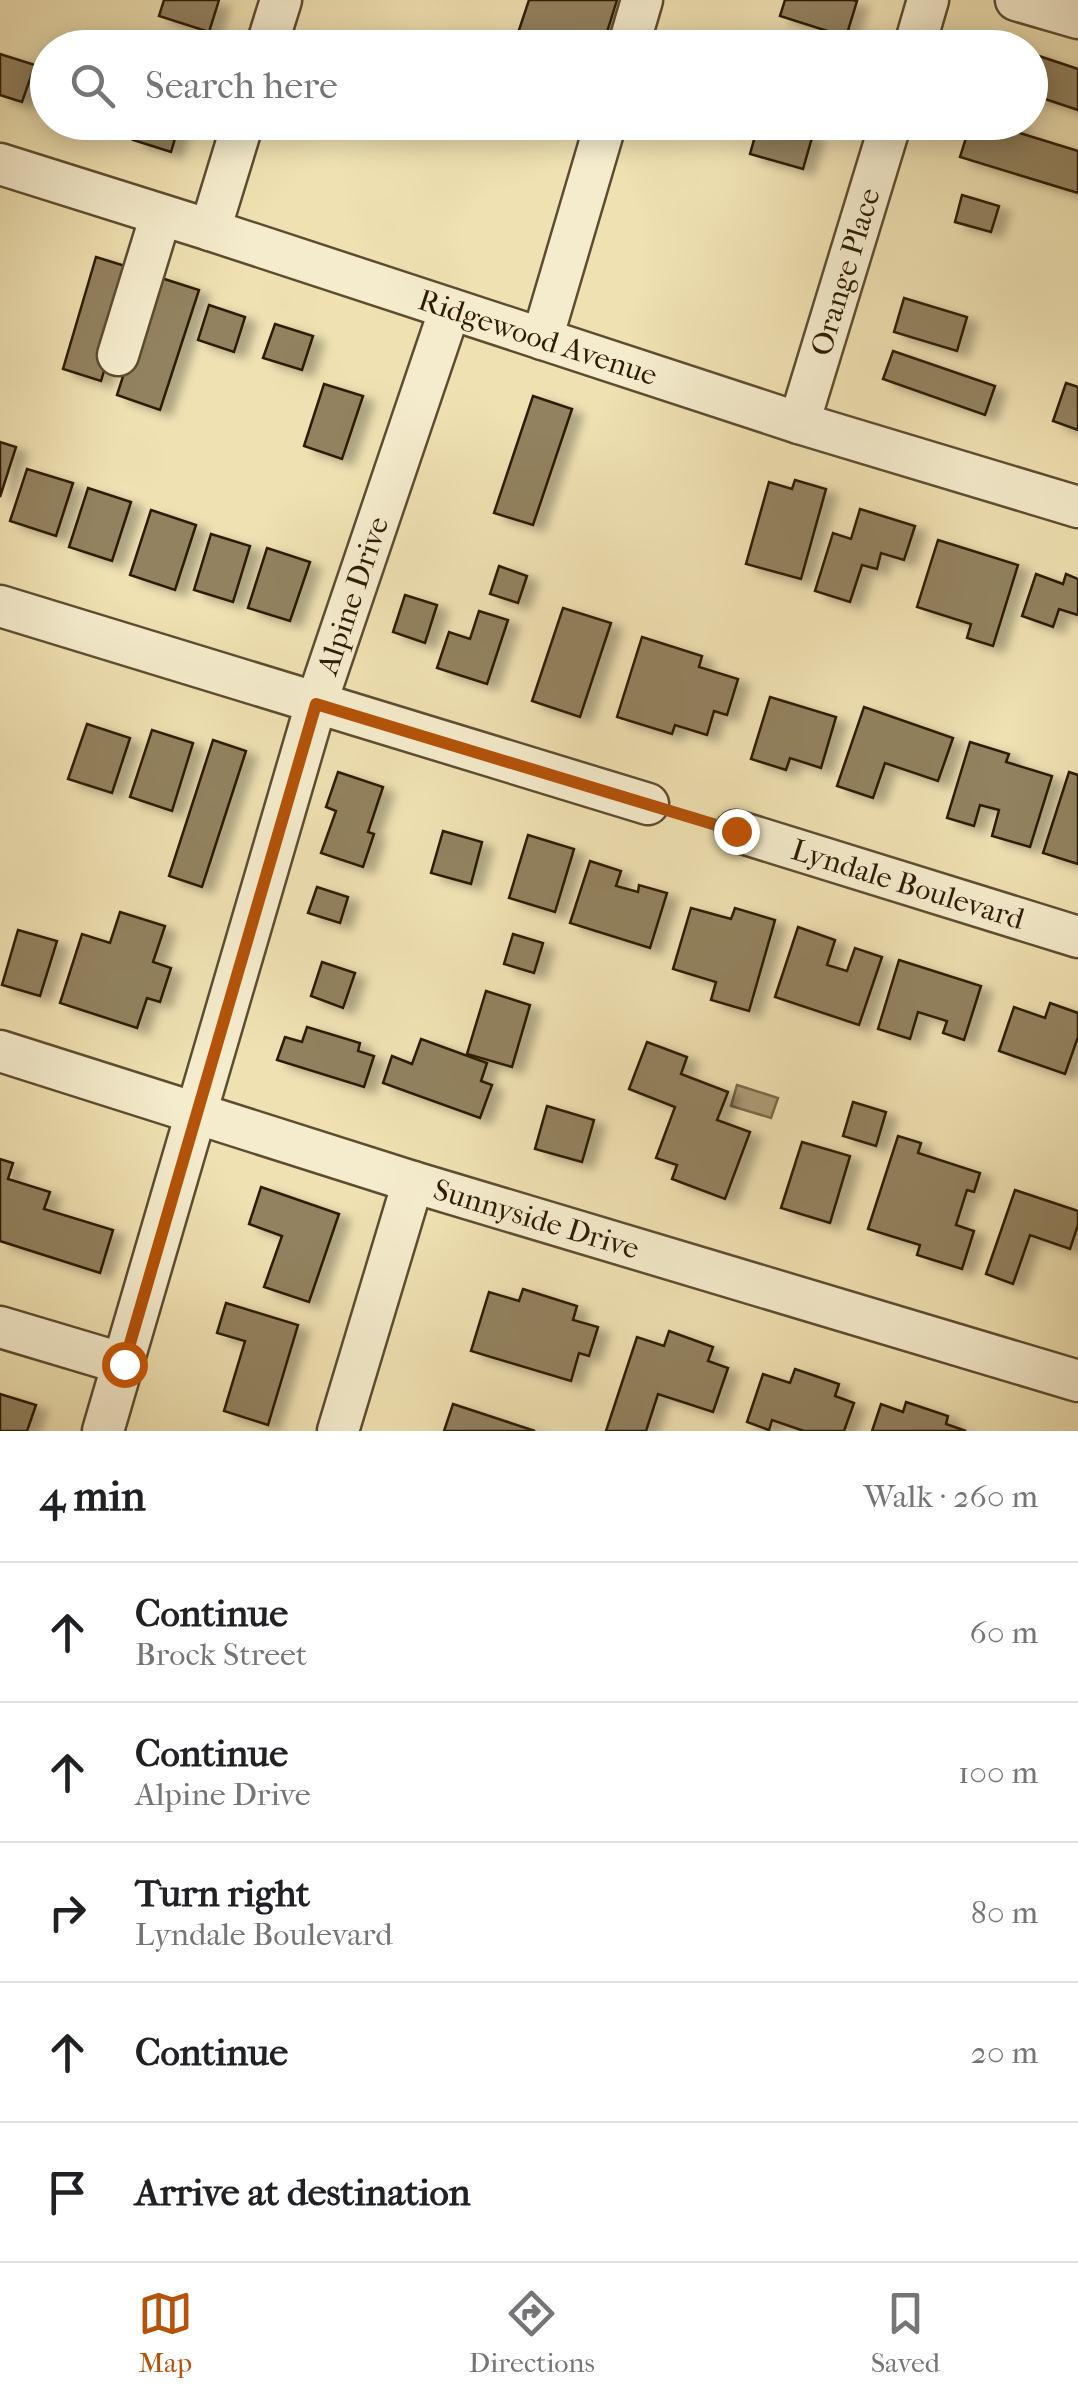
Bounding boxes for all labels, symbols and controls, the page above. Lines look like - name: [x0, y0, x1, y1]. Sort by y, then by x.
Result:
- search box: [30, 30, 1048, 140]
- icon: search: [65, 58, 120, 113]
- text: Search here: [145, 63, 338, 108]
- street label: Orange Place: [804, 184, 888, 360]
- street label: Ridgewood Avenue: [414, 282, 662, 393]
- street label: Alpine Drive: [310, 512, 396, 680]
- route end: [714, 809, 760, 855]
- street label: Lyndale Boulevard: [787, 832, 1029, 937]
- street label: Sunnyside Drive: [429, 1172, 643, 1267]
- route start: [102, 1342, 148, 1388]
- text: 4 min: [40, 1472, 146, 1521]
- text: Walk · 260 m: [864, 1478, 1038, 1515]
- text: Continue: [135, 1591, 288, 1636]
- icon: ahead: [40, 1605, 95, 1660]
- text: 60 m: [970, 1614, 1038, 1651]
- text: Brock Street: [135, 1636, 307, 1673]
- text: Continue: [135, 1731, 288, 1776]
- icon: ahead: [40, 1745, 95, 1800]
- text: 100 m: [958, 1754, 1038, 1791]
- text: Alpine Drive: [135, 1776, 311, 1813]
- text: Turn right: [135, 1871, 310, 1916]
- icon: right: [40, 1885, 95, 1940]
- text: 80 m: [971, 1894, 1038, 1931]
- text: Lyndale Boulevard: [135, 1916, 393, 1953]
- icon: ahead: [40, 2025, 95, 2080]
- text: Continue: [135, 2030, 288, 2075]
- text: 20 m: [970, 2034, 1038, 2071]
- icon: arrive: [40, 2165, 95, 2220]
- text: Arrive at destination: [135, 2170, 471, 2215]
- tab: Map: [138, 2286, 193, 2379]
- tab: Directions: [469, 2286, 595, 2379]
- tab: Saved: [871, 2286, 940, 2379]

